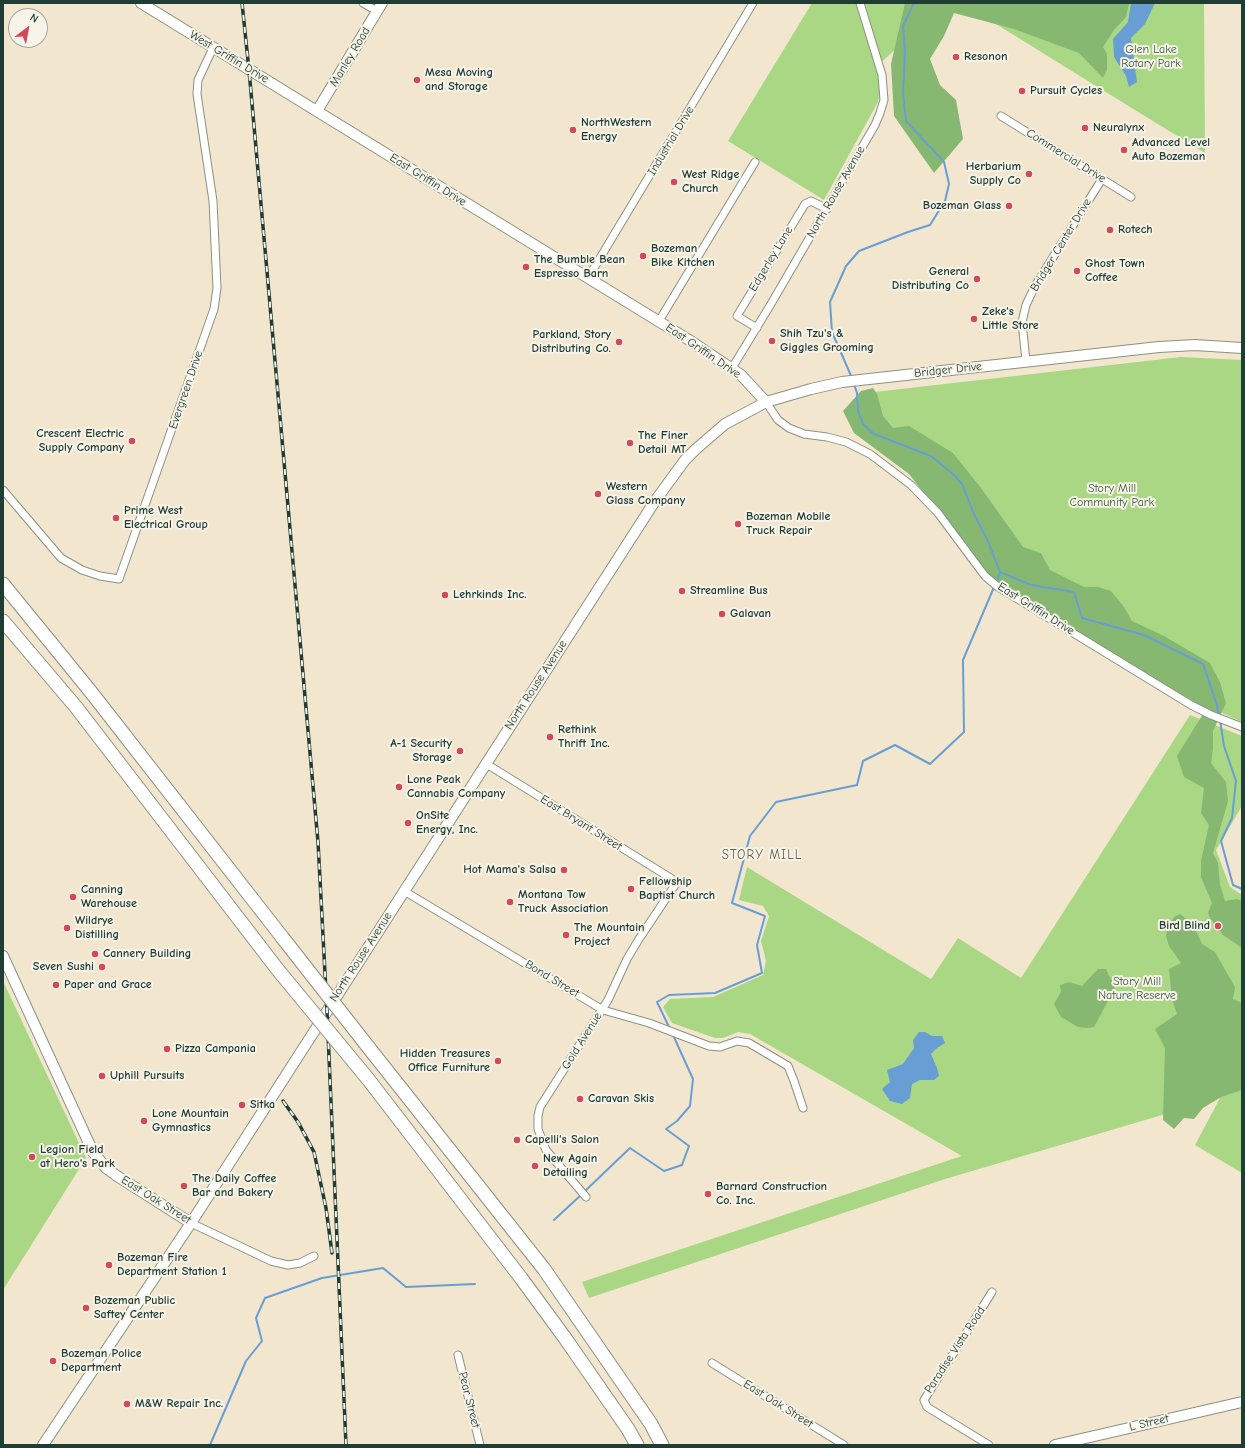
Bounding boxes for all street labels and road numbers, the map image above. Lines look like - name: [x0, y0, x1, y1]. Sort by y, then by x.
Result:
- street label: Manley Road: [327, 25, 373, 89]
- street label: West Griffin Drive: [187, 28, 271, 86]
- street label: Industrial Drive: [645, 104, 697, 178]
- street label: Commercial Drive: [1024, 126, 1108, 186]
- street label: North Rouse Avenue: [804, 143, 868, 241]
- street label: East Griffin Drive: [387, 151, 469, 209]
- street label: Bridger Center Drive: [1027, 196, 1095, 294]
- street label: Edgerley Lane: [746, 224, 796, 294]
- street label: East Griffin Drive: [663, 320, 743, 382]
- street label: Evergreen Drive: [166, 349, 206, 431]
- street label: Bridger Drive: [913, 359, 983, 381]
- street label: East Griffin Drive: [995, 580, 1077, 638]
- street label: North Rouse Avenue: [502, 638, 570, 732]
- street label: East Bryant Street: [538, 792, 624, 854]
- street label: North Rouse Avenue: [327, 910, 395, 1004]
- street label: Bond Street: [522, 957, 582, 1001]
- street label: Gold Avenue: [559, 1010, 605, 1072]
- street label: East Oak Street: [118, 1173, 194, 1227]
- street label: Paradise Vista Road: [922, 1304, 988, 1396]
- street label: Pear Street: [455, 1370, 483, 1430]
- street label: East Oak Street: [740, 1377, 816, 1431]
- street label: L Street: [1128, 1411, 1170, 1435]

